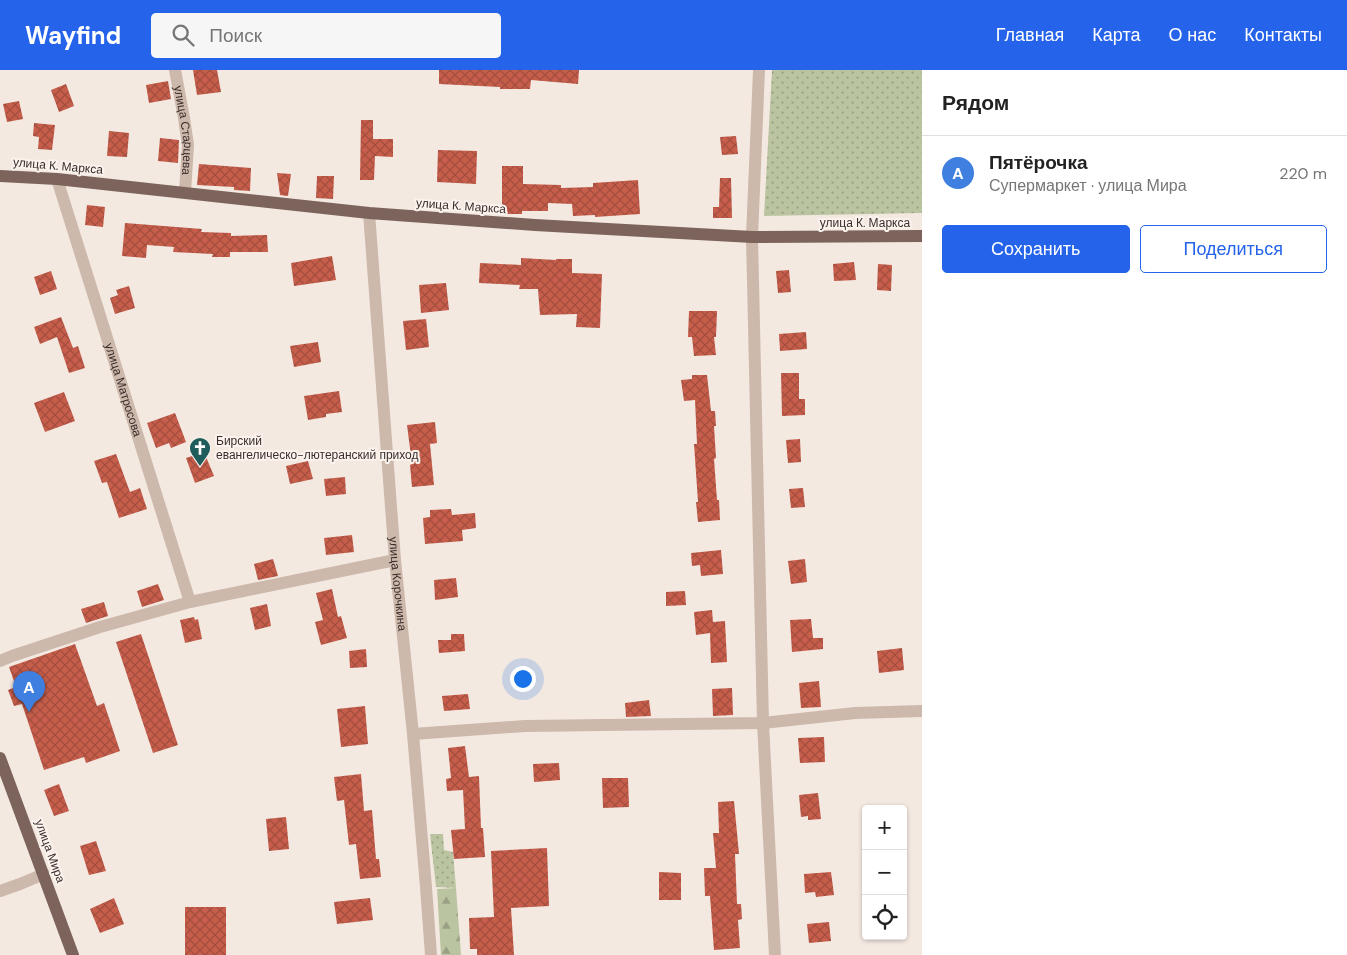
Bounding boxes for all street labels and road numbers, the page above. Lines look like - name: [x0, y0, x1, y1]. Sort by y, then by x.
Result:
- street label: улица Старцева: [170, 84, 196, 176]
- street label: улица К. Маркса: [12, 154, 104, 178]
- street label: улица К. Маркса: [415, 195, 507, 217]
- street label: улица К. Маркса: [820, 215, 910, 231]
- street label: улица Матросова: [101, 341, 146, 439]
- street label: улица Корочкина: [385, 536, 410, 632]
- street label: улица Мира: [31, 817, 69, 885]

